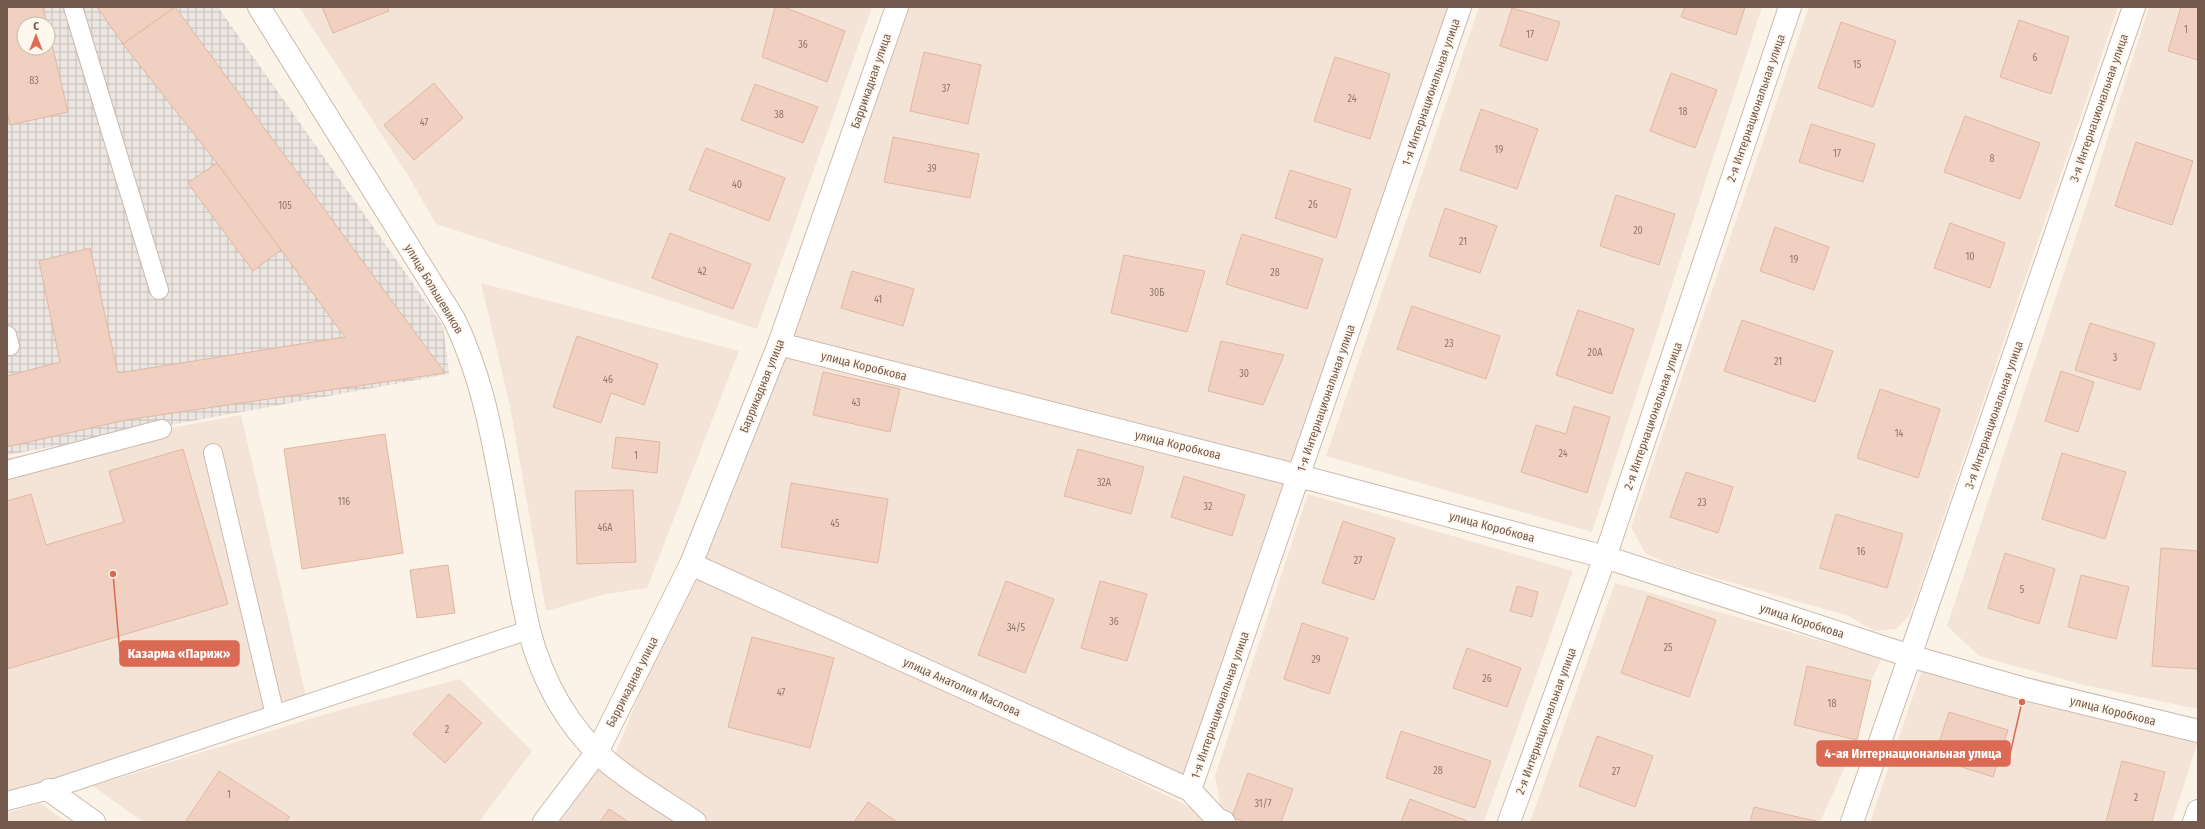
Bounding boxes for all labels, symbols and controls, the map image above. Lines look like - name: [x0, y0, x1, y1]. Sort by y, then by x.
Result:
- north arrow: [16, 16, 56, 56]
- street label: 1-я Интернациональная улица: [1399, 16, 1463, 167]
- text: С: [33, 20, 39, 33]
- house number: 1: [2184, 24, 2188, 36]
- house number: 17: [1526, 29, 1534, 41]
- street label: Баррикадная улица: [848, 31, 894, 131]
- street label: 2-я Интернациональная улица: [1724, 32, 1788, 184]
- street label: 3-я Интернациональная улица: [2067, 32, 2131, 184]
- house number: 36: [798, 39, 808, 51]
- house number: 6: [2033, 52, 2038, 64]
- house number: 15: [1853, 59, 1862, 71]
- house number: 83: [29, 75, 39, 87]
- house number: 37: [942, 83, 950, 95]
- house number: 24: [1347, 93, 1357, 105]
- house number: 18: [1679, 106, 1687, 118]
- house number: 38: [774, 109, 784, 121]
- house number: 47: [420, 117, 428, 129]
- house number: 19: [1495, 144, 1504, 156]
- house number: 17: [1833, 148, 1841, 160]
- house number: 8: [1990, 153, 1995, 165]
- house number: 39: [927, 163, 937, 175]
- house number: 40: [732, 179, 742, 191]
- house number: 26: [1308, 199, 1318, 211]
- house number: 105: [278, 200, 292, 212]
- house number: 20: [1633, 225, 1643, 237]
- house number: 21: [1459, 236, 1467, 248]
- street label: улица Большевиков: [402, 242, 466, 336]
- house number: 10: [1965, 251, 1975, 263]
- house number: 19: [1790, 254, 1799, 266]
- house number: 42: [697, 266, 707, 278]
- house number: 28: [1270, 267, 1280, 279]
- house number: 30Б: [1150, 287, 1164, 299]
- house number: 41: [874, 294, 882, 306]
- street label: 1-я Интернациональная улица: [1294, 322, 1358, 473]
- street label: Баррикадная улица: [737, 337, 787, 435]
- house number: 23: [1445, 338, 1454, 350]
- street label: 3-я Интернациональная улица: [1962, 339, 2026, 491]
- street label: 2-я Интернациональная улица: [1621, 340, 1685, 492]
- house number: 20А: [1588, 347, 1603, 359]
- street label: улица Коробкова: [820, 349, 908, 383]
- house number: 3: [2113, 352, 2118, 364]
- house number: 21: [1774, 356, 1782, 368]
- house number: 30: [1239, 368, 1249, 380]
- house number: 46: [603, 374, 613, 386]
- house number: 43: [851, 397, 861, 409]
- street label: улица Коробкова: [1134, 428, 1222, 462]
- house number: 14: [1895, 428, 1904, 440]
- house number: 24: [1558, 448, 1568, 460]
- house number: 1: [634, 450, 638, 462]
- house number: 32А: [1097, 477, 1112, 489]
- house number: 116: [338, 496, 350, 508]
- house number: 23: [1698, 497, 1707, 509]
- house number: 32: [1204, 501, 1213, 513]
- street label: улица Коробкова: [1448, 509, 1536, 545]
- house number: 45: [830, 518, 840, 530]
- house number: 46А: [597, 522, 613, 534]
- house number: 16: [1857, 546, 1865, 558]
- house number: 27: [1354, 555, 1362, 567]
- house number: 5: [2020, 584, 2025, 596]
- street label: улица Коробкова: [1758, 601, 1846, 641]
- house number: 36: [1109, 616, 1119, 628]
- house number: 34/5: [1007, 622, 1025, 634]
- street label: 1-я Интернациональная улица: [1188, 629, 1252, 780]
- street label: Баррикадная улица: [603, 634, 661, 730]
- callout: Казарма «Париж»: [120, 641, 239, 666]
- house number: 25: [1664, 642, 1673, 654]
- street label: 2-я Интернациональная улица: [1513, 645, 1579, 796]
- text: Казарма «Париж»: [128, 646, 231, 661]
- house number: 29: [1311, 654, 1321, 666]
- street label: улица Анатолия Маслова: [901, 655, 1023, 719]
- house number: 26: [1482, 673, 1492, 685]
- house number: 47: [777, 687, 785, 699]
- street label: улица Коробкова: [2069, 694, 2157, 728]
- house number: 18: [1828, 698, 1836, 710]
- house number: 2: [445, 724, 450, 736]
- callout: 4-ая Интернациональная улица: [1817, 741, 2010, 766]
- text: 4-ая Интернациональная улица: [1825, 746, 2002, 761]
- house number: 28: [1433, 765, 1443, 777]
- house number: 27: [1612, 766, 1620, 778]
- house number: 1: [227, 789, 231, 801]
- house number: 2: [2134, 792, 2139, 804]
- house number: 31/7: [1255, 798, 1271, 810]

